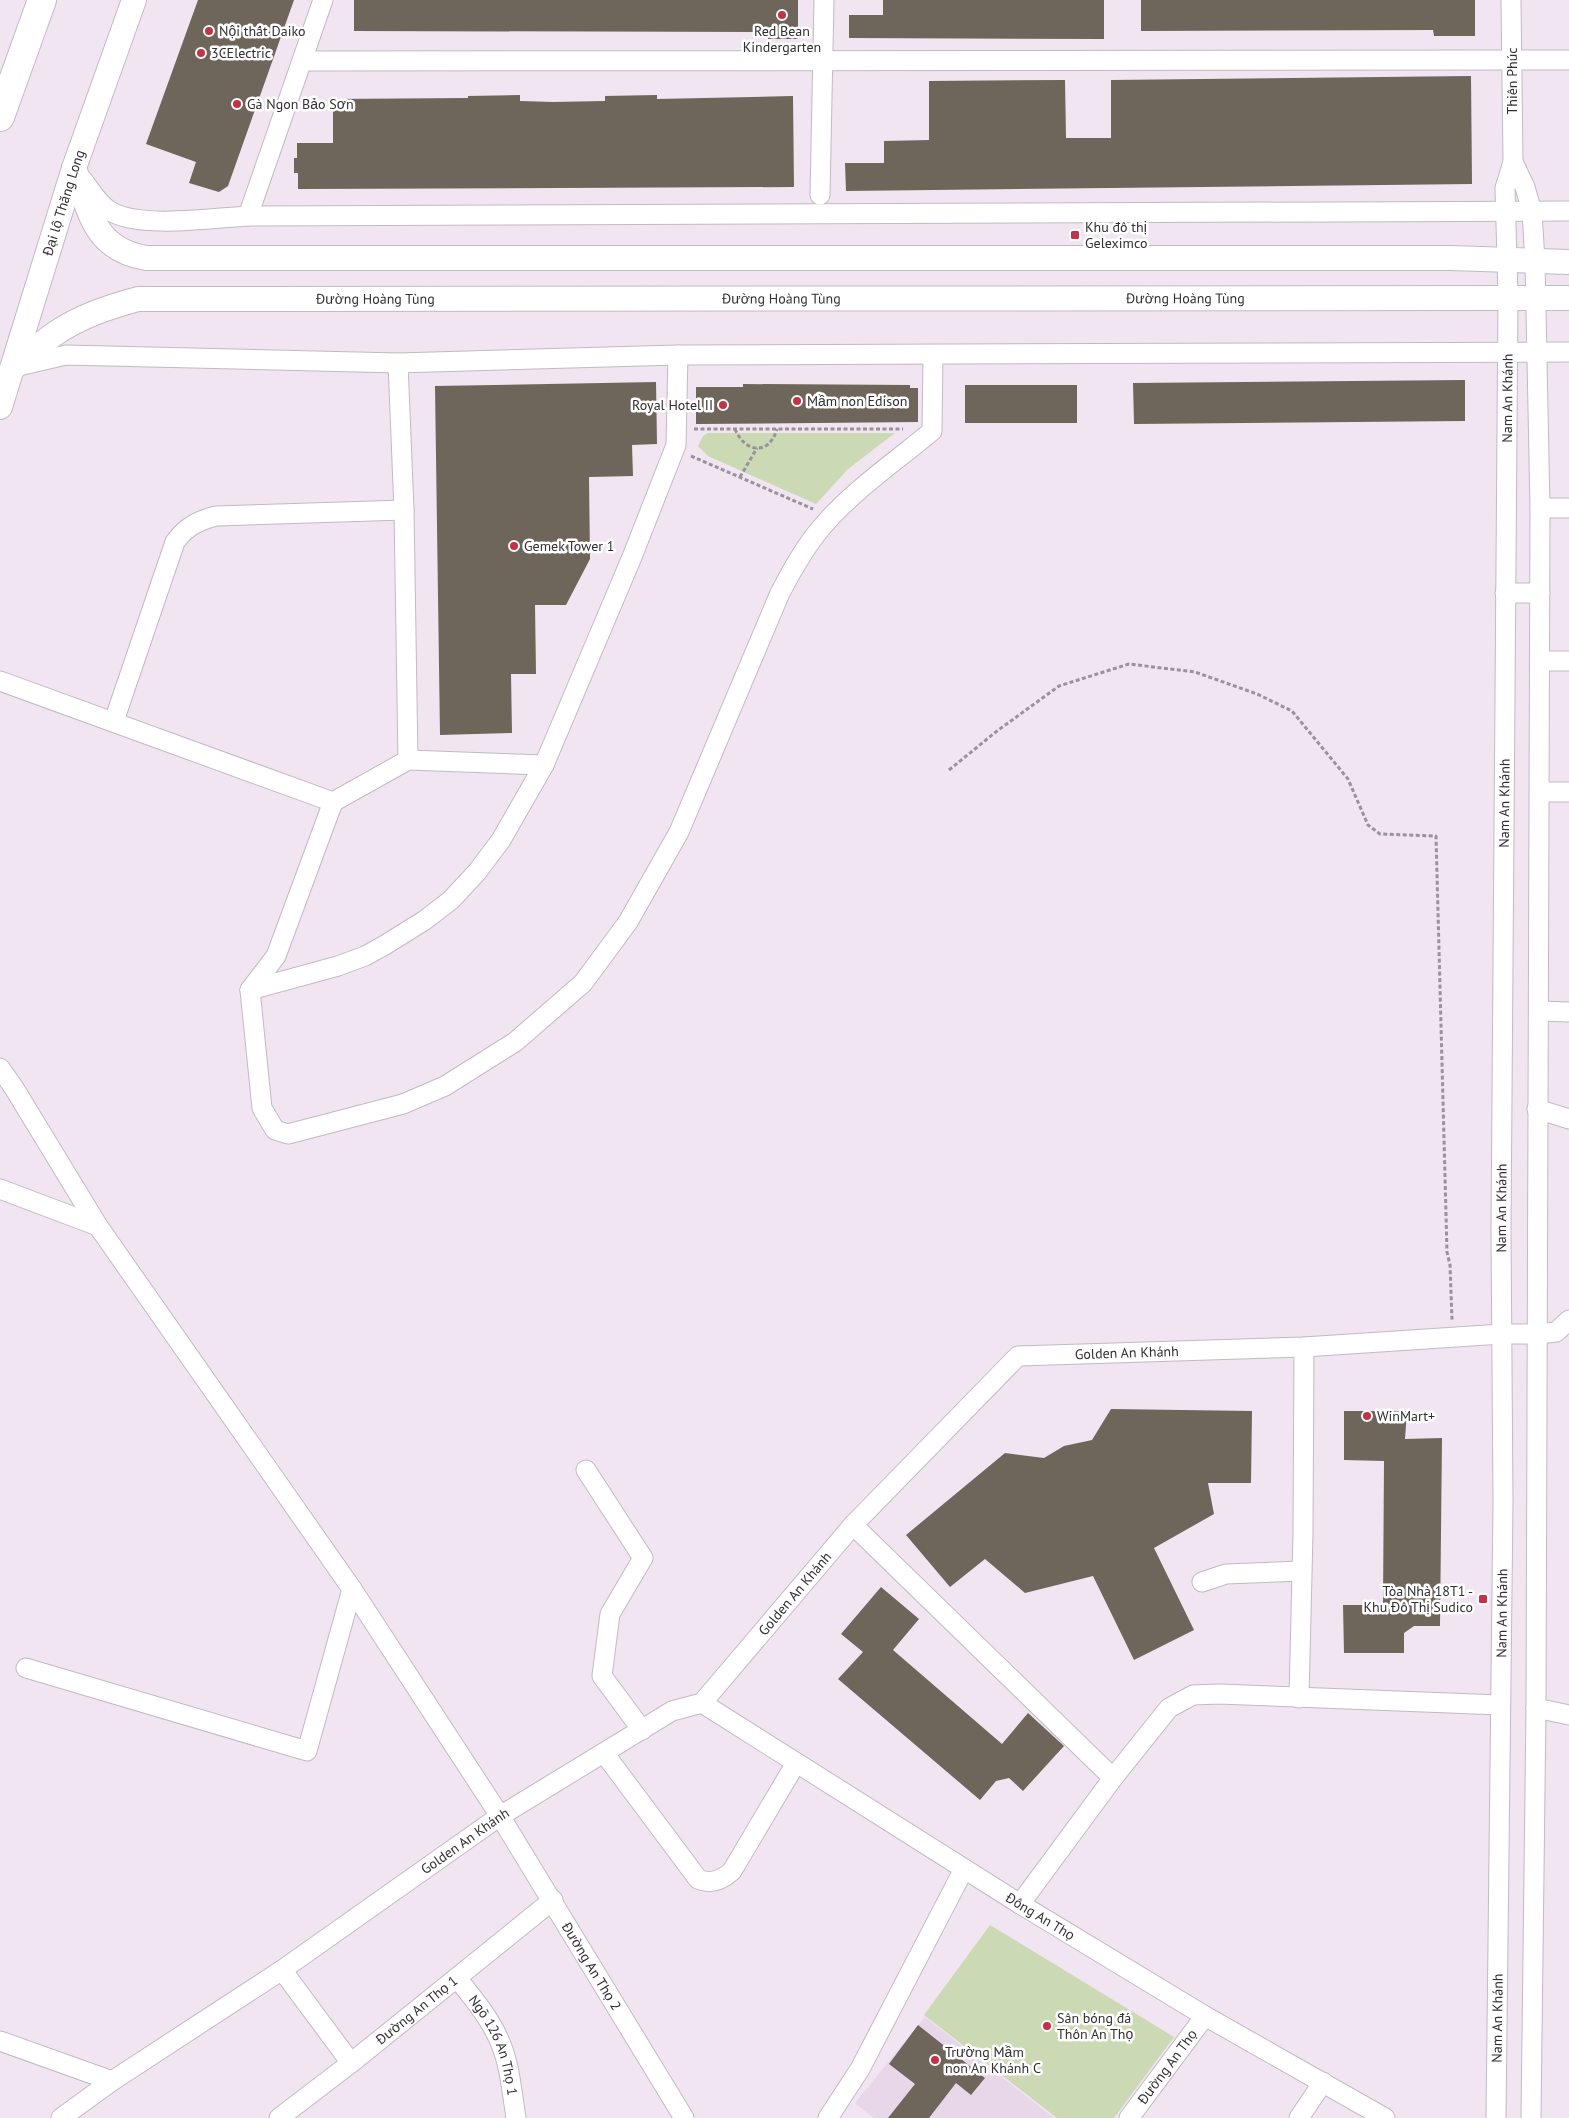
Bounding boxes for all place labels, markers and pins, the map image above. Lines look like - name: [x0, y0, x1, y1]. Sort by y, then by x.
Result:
- marker: Red Bean Kindergarten: [776, 9, 788, 21]
- place label: Nội thất Daiko: [219, 22, 305, 40]
- place label: Red Bean Kindergarten: [743, 22, 821, 56]
- marker: Nội thất Daiko: [203, 25, 215, 37]
- place label: 3CElectric: [211, 44, 271, 62]
- marker: 3CElectric: [195, 47, 207, 59]
- place label: Gà Ngon Bảo Sơn: [247, 95, 354, 113]
- marker: Gà Ngon Bảo Sơn: [231, 98, 243, 110]
- place label: Khu đô thị Geleximco: [1085, 218, 1147, 252]
- marker: Khu đô thị Geleximco: [1069, 229, 1081, 241]
- place label: Mầm non Edison: [807, 392, 907, 410]
- marker: Mầm non Edison: [791, 395, 803, 407]
- place label: Royal Hotel II: [632, 396, 713, 414]
- marker: Royal Hotel II: [717, 399, 729, 411]
- place label: Gemek Tower 1: [524, 537, 614, 555]
- marker: Gemek Tower 1: [508, 540, 520, 552]
- place label: WinMart+: [1377, 1407, 1435, 1425]
- marker: WinMart+: [1361, 1410, 1373, 1422]
- place label: Tòa Nhà 18T1 - Khu Đô Thị Sudico: [1363, 1582, 1473, 1616]
- marker: Tòa Nhà 18T1 - Khu Đô Thị Sudico: [1477, 1593, 1489, 1605]
- place label: Sân bóng đá Thôn An Thọ: [1057, 2009, 1133, 2043]
- marker: Sân bóng đá Thôn An Thọ: [1041, 2020, 1053, 2032]
- place label: Trường Mầm non An Khánh C: [945, 2043, 1041, 2077]
- marker: Trường Mầm non An Khánh C: [929, 2054, 941, 2066]

